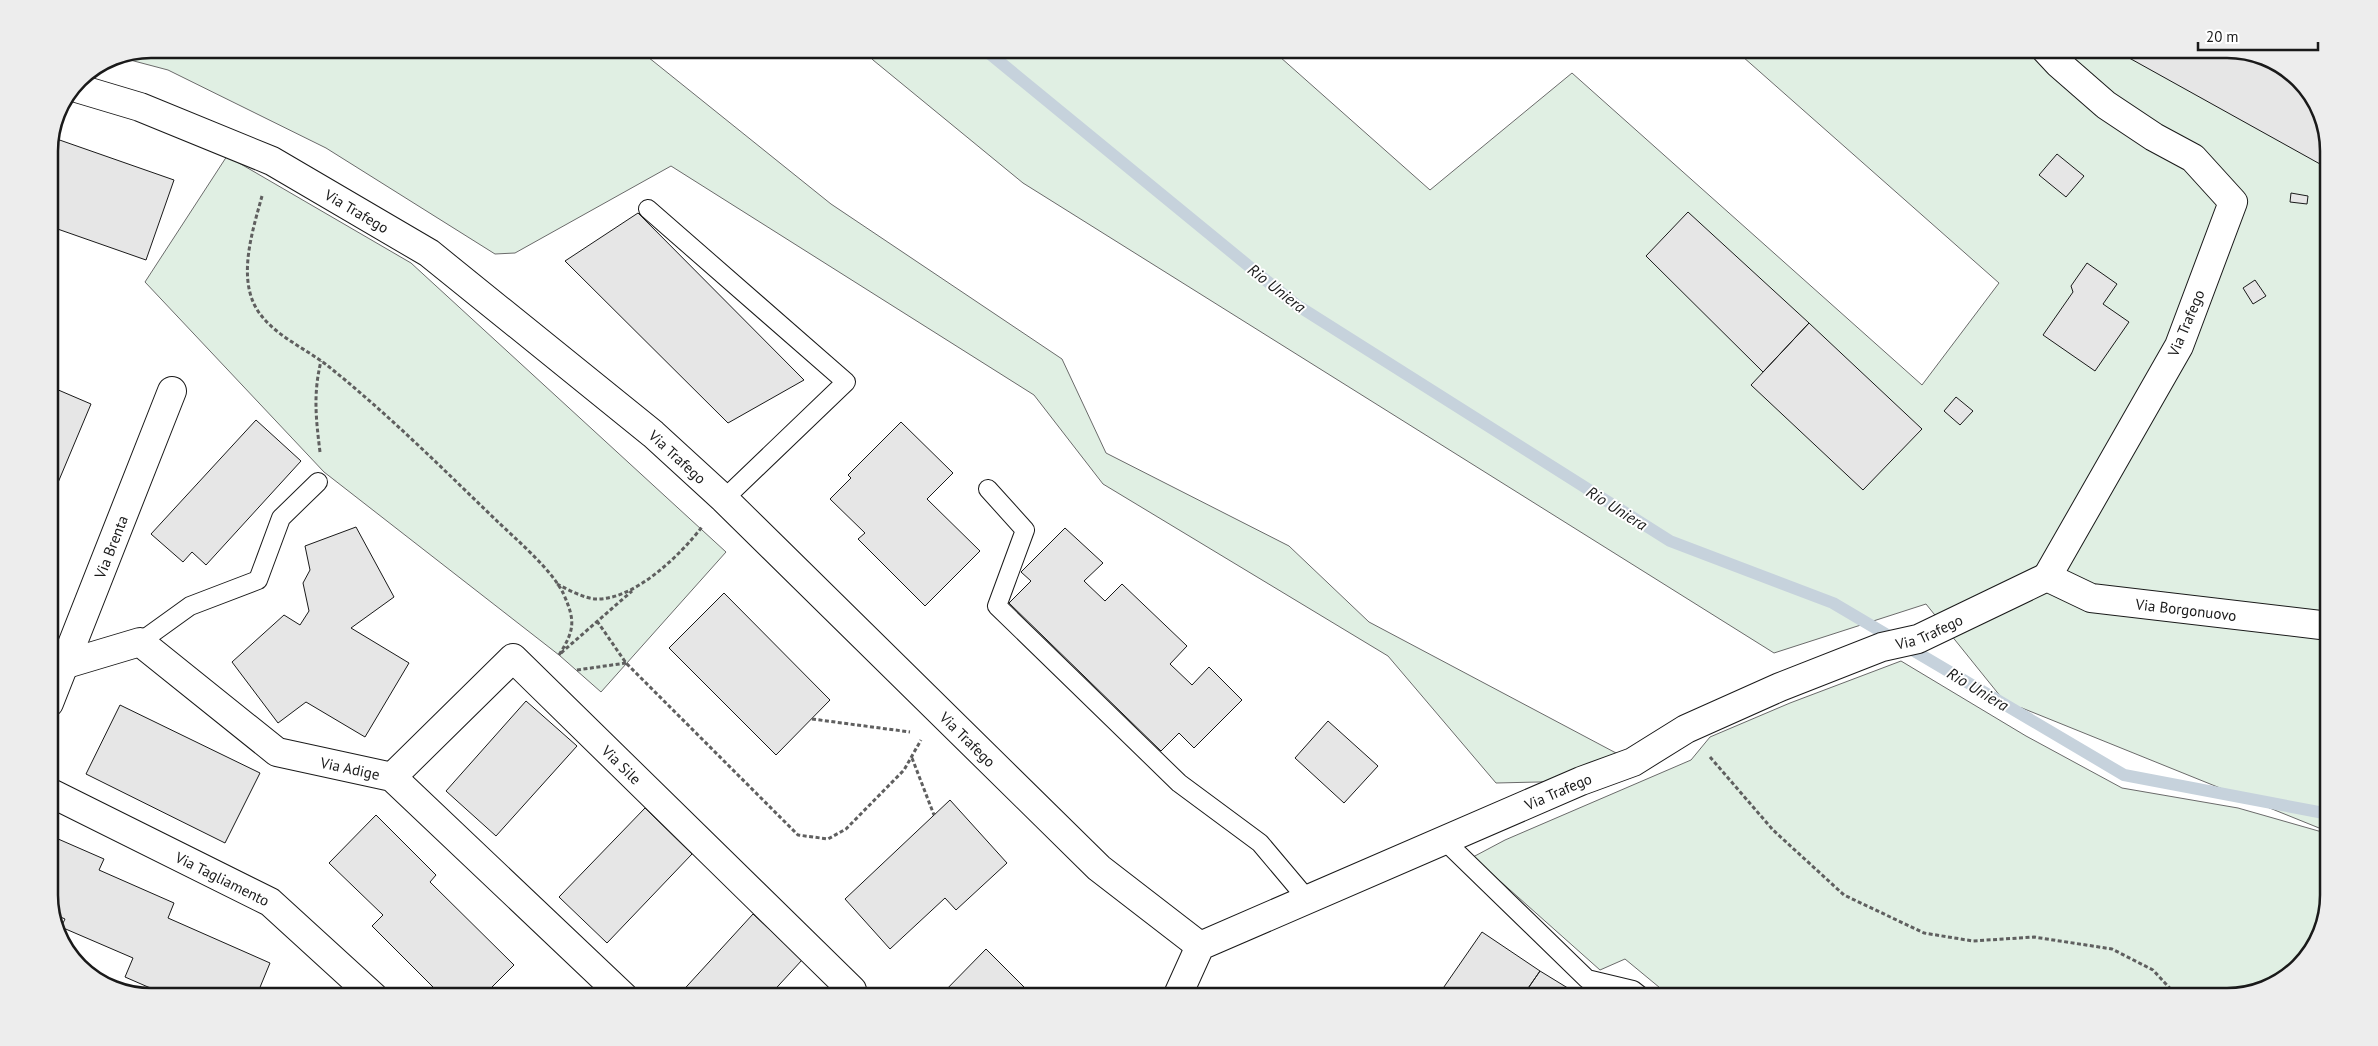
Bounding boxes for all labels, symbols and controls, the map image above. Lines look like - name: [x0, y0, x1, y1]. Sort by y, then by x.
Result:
- scale bar: [2198, 20, 2318, 52]
- text: 20 m: [2206, 27, 2239, 46]
- street label: Via Trafego: [321, 184, 392, 237]
- water label: Rio Uniera: [1244, 259, 1310, 317]
- street label: Via Trafego: [2163, 287, 2209, 360]
- street label: Via Trafego: [644, 425, 710, 488]
- water label: Rio Uniera: [1583, 481, 1651, 535]
- street label: Via Brenta: [89, 512, 132, 582]
- street label: Via Borgonuovo: [2134, 594, 2238, 625]
- street label: Via Trafego: [1893, 610, 1966, 653]
- water label: Rio Uniera: [1944, 663, 2012, 715]
- street label: Via Trafego: [935, 707, 1000, 771]
- street label: Via Sile: [597, 740, 646, 788]
- street label: Via Adige: [318, 752, 382, 784]
- street label: Via Trafego: [1521, 769, 1594, 814]
- street label: Via Tagliamento: [172, 847, 273, 910]

